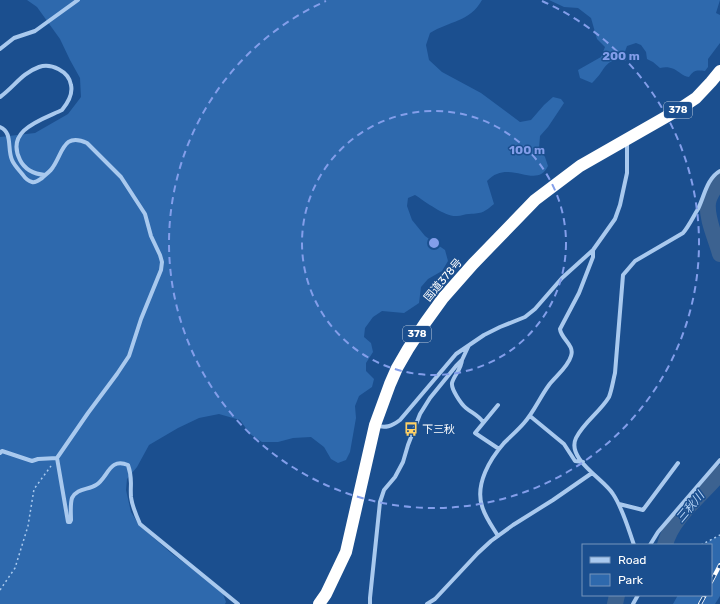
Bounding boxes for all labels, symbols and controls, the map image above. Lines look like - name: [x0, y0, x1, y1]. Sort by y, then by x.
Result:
- text: 200 m: [602, 49, 640, 63]
- road number: 378: [664, 102, 692, 118]
- text: 100 m: [509, 143, 545, 157]
- centre of rings: [427, 236, 441, 250]
- street label: 国道378号: [421, 256, 465, 304]
- road number: 378: [403, 326, 431, 342]
- bus stop icon: 下三秋: [403, 421, 419, 437]
- place label: 下三秋: [422, 423, 455, 436]
- water label: 三秋川: [673, 487, 708, 525]
- legend: [582, 544, 712, 596]
- text: Road: [618, 553, 646, 567]
- text: Park: [618, 573, 644, 587]

